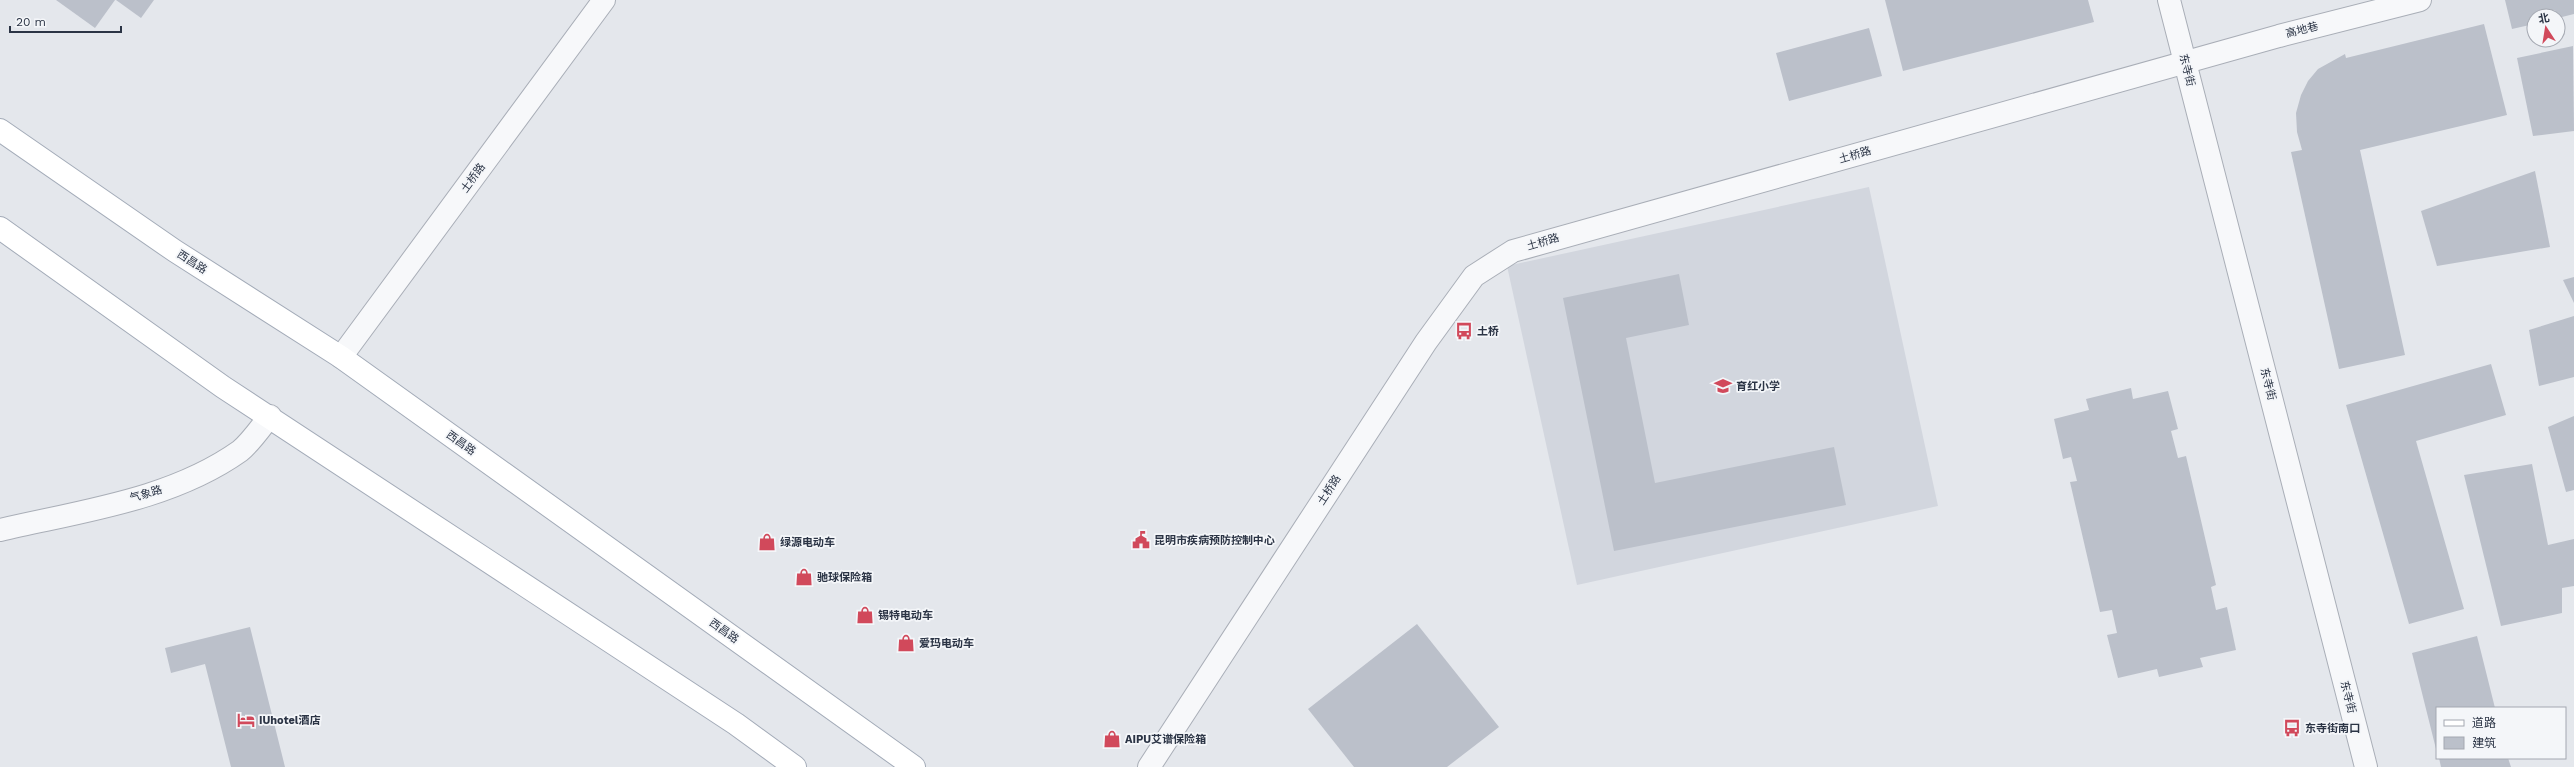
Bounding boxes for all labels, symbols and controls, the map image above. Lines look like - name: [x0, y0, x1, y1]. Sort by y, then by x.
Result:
- scale bar: [10, 8, 121, 34]
- north arrow: [2526, 8, 2566, 48]
- text: 北: [2537, 11, 2551, 26]
- text: 20 m: [16, 15, 46, 29]
- street label: 高地巷: [2284, 20, 2320, 40]
- street label: 东寺街: [2177, 52, 2197, 88]
- street label: 土桥路: [1837, 144, 1873, 166]
- street label: 土桥路: [458, 161, 488, 195]
- street label: 土桥路: [1525, 231, 1561, 253]
- street label: 西昌路: [175, 248, 209, 276]
- bus stop icon: 土桥: [1454, 321, 1474, 341]
- place label: 土桥: [1477, 325, 1499, 338]
- street label: 东寺街: [2258, 366, 2278, 402]
- school or university icon: 育红小学: [1713, 376, 1733, 396]
- place label: 育红小学: [1736, 380, 1780, 393]
- street label: 西昌路: [444, 428, 478, 458]
- street label: 土桥路: [1315, 473, 1343, 507]
- street label: 气象路: [128, 483, 164, 505]
- public building icon: 昆明市疾病预防控制中心: [1131, 530, 1151, 550]
- shop icon: 绿源电动车: [757, 532, 777, 552]
- place label: 昆明市疾病预防控制中心: [1154, 534, 1275, 547]
- place label: 绿源电动车: [780, 536, 835, 549]
- shop icon: 驰球保险箱: [794, 567, 814, 587]
- place label: 驰球保险箱: [817, 571, 872, 584]
- shop icon: 锡特电动车: [855, 605, 875, 625]
- place label: 锡特电动车: [878, 609, 933, 622]
- street label: 西昌路: [707, 616, 741, 646]
- shop icon: 爱玛电动车: [896, 633, 916, 653]
- place label: 爱玛电动车: [919, 637, 974, 650]
- street label: 东寺街: [2338, 679, 2358, 715]
- legend: [2436, 707, 2566, 759]
- hotel icon: IUhotel酒店: [236, 710, 256, 730]
- place label: IUhotel酒店: [259, 714, 320, 727]
- text: 道路: [2472, 716, 2496, 730]
- bus stop icon: 东寺街南口: [2282, 718, 2302, 738]
- place label: 东寺街南口: [2305, 722, 2360, 735]
- shop icon: AIPU艾谱保险箱: [1102, 729, 1122, 749]
- place label: AIPU艾谱保险箱: [1125, 733, 1206, 746]
- text: 建筑: [2472, 736, 2496, 750]

